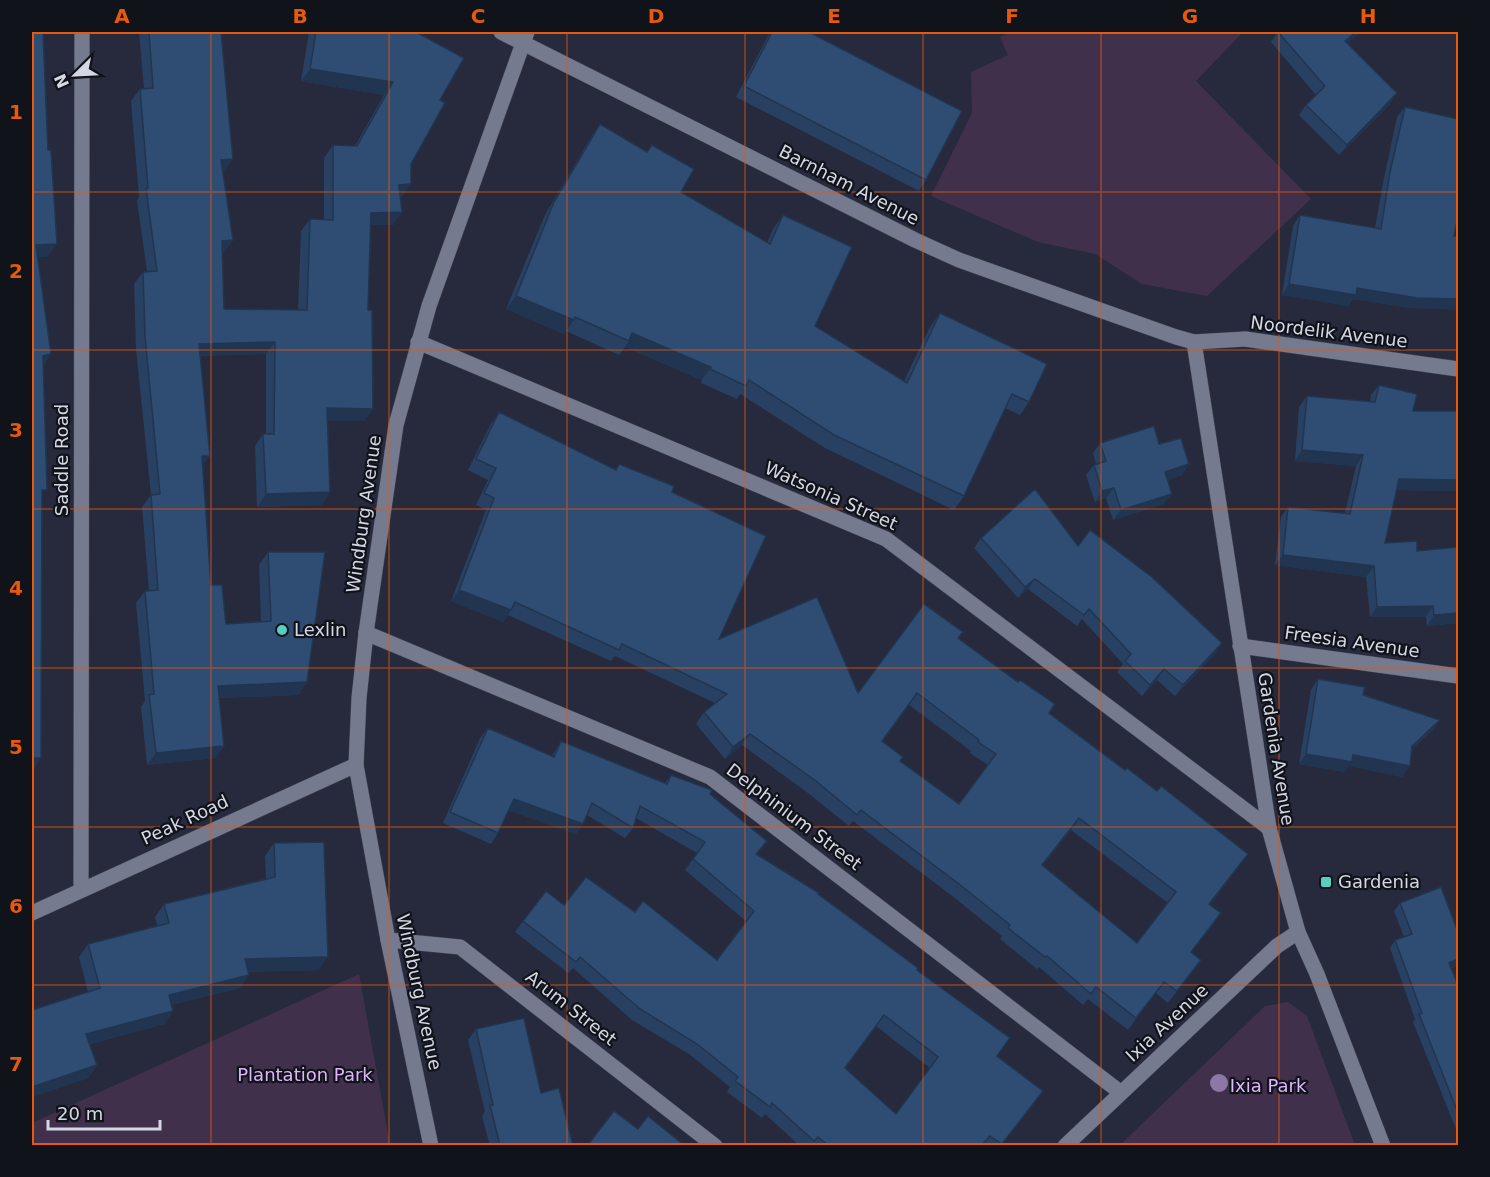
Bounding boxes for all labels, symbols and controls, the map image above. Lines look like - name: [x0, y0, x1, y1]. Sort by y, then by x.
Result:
- text: A: [114, 4, 130, 28]
- text: B: [292, 4, 308, 28]
- text: C: [471, 4, 485, 28]
- text: D: [648, 4, 664, 28]
- text: E: [827, 4, 841, 28]
- text: F: [1005, 4, 1019, 28]
- text: G: [1182, 4, 1198, 28]
- text: H: [1360, 4, 1376, 28]
- north arrow: [45, 45, 105, 105]
- text: N: [50, 71, 73, 91]
- text: 1: [9, 100, 23, 124]
- street label: Barnham Avenue: [776, 140, 923, 229]
- text: 2: [9, 259, 23, 283]
- street label: Noordelik Avenue: [1249, 311, 1409, 352]
- street label: Saddle Road: [51, 404, 72, 516]
- text: 3: [9, 418, 23, 442]
- street label: Windburg Avenue: [342, 434, 385, 594]
- street label: Watsonia Street: [762, 457, 901, 534]
- text: 4: [9, 576, 23, 600]
- place label: Lexlin: [294, 619, 347, 640]
- street label: Freesia Avenue: [1283, 622, 1421, 661]
- marker: Lexlin: [275, 623, 289, 637]
- street label: Gardenia Avenue: [1254, 671, 1299, 827]
- text: 5: [9, 735, 23, 759]
- street label: Delphinium Street: [723, 759, 866, 874]
- street label: Peak Road: [138, 790, 232, 849]
- place label: Gardenia: [1338, 871, 1420, 892]
- marker: Gardenia: [1319, 875, 1333, 889]
- text: 6: [9, 894, 23, 918]
- street label: Windburg Avenue: [393, 912, 446, 1072]
- street label: Arum Street: [522, 966, 621, 1049]
- street label: Ixia Avenue: [1121, 979, 1212, 1066]
- text: 7: [9, 1052, 23, 1076]
- park label: Plantation Park: [237, 1064, 373, 1085]
- park label: Ixia Park: [1230, 1075, 1307, 1096]
- scale bar: [48, 1093, 160, 1131]
- text: 20 m: [57, 1103, 103, 1124]

